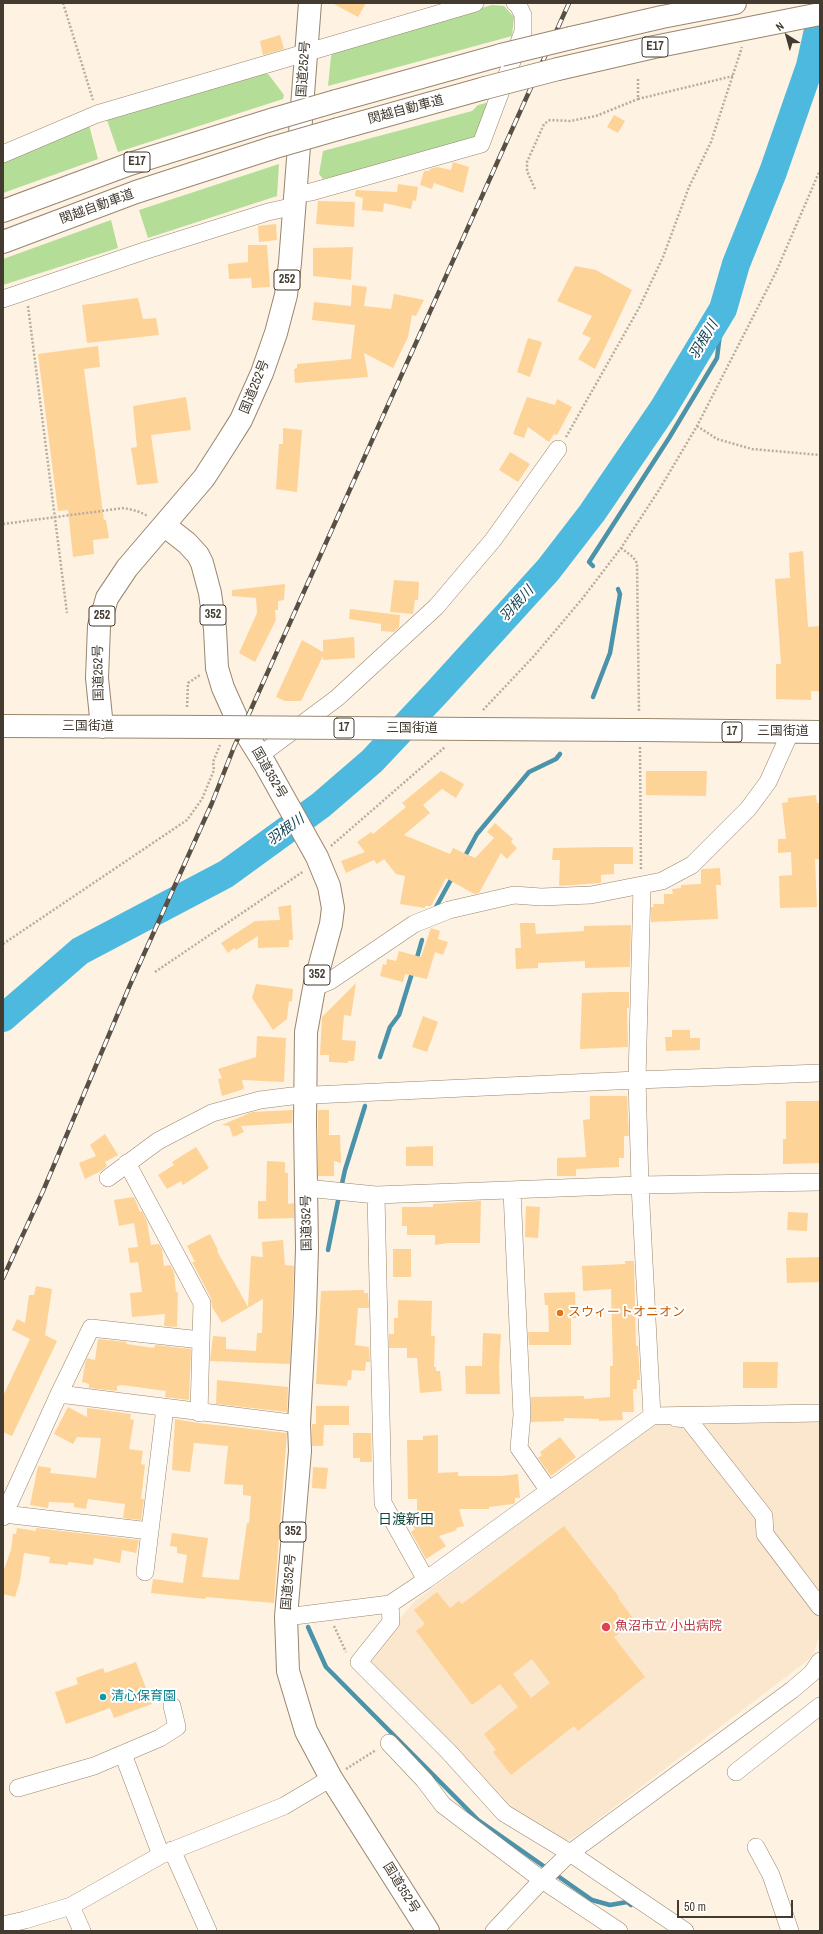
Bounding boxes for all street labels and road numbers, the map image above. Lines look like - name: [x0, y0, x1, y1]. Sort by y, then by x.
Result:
- road number: E17: [642, 37, 668, 57]
- street label: 国道252号: [294, 40, 314, 98]
- street label: 関越自動車道: [366, 92, 446, 128]
- road number: E17: [124, 152, 150, 172]
- street label: 関越自動車道: [58, 186, 136, 228]
- road number: 252: [274, 270, 300, 290]
- street label: 国道252号: [237, 358, 273, 416]
- road number: 352: [200, 605, 226, 625]
- road number: 252: [89, 606, 115, 626]
- street label: 国道252号: [91, 644, 107, 702]
- road number: 17: [334, 718, 354, 738]
- street label: 三国街道: [62, 719, 114, 735]
- street label: 三国街道: [386, 721, 438, 737]
- road number: 17: [722, 722, 742, 742]
- street label: 三国街道: [757, 724, 809, 740]
- street label: 国道352号: [248, 745, 290, 801]
- road number: 352: [304, 965, 330, 985]
- street label: 国道352号: [299, 1194, 315, 1252]
- road number: 352: [280, 1522, 306, 1542]
- street label: 国道352号: [279, 1553, 299, 1611]
- street label: 国道352号: [379, 1860, 423, 1916]

